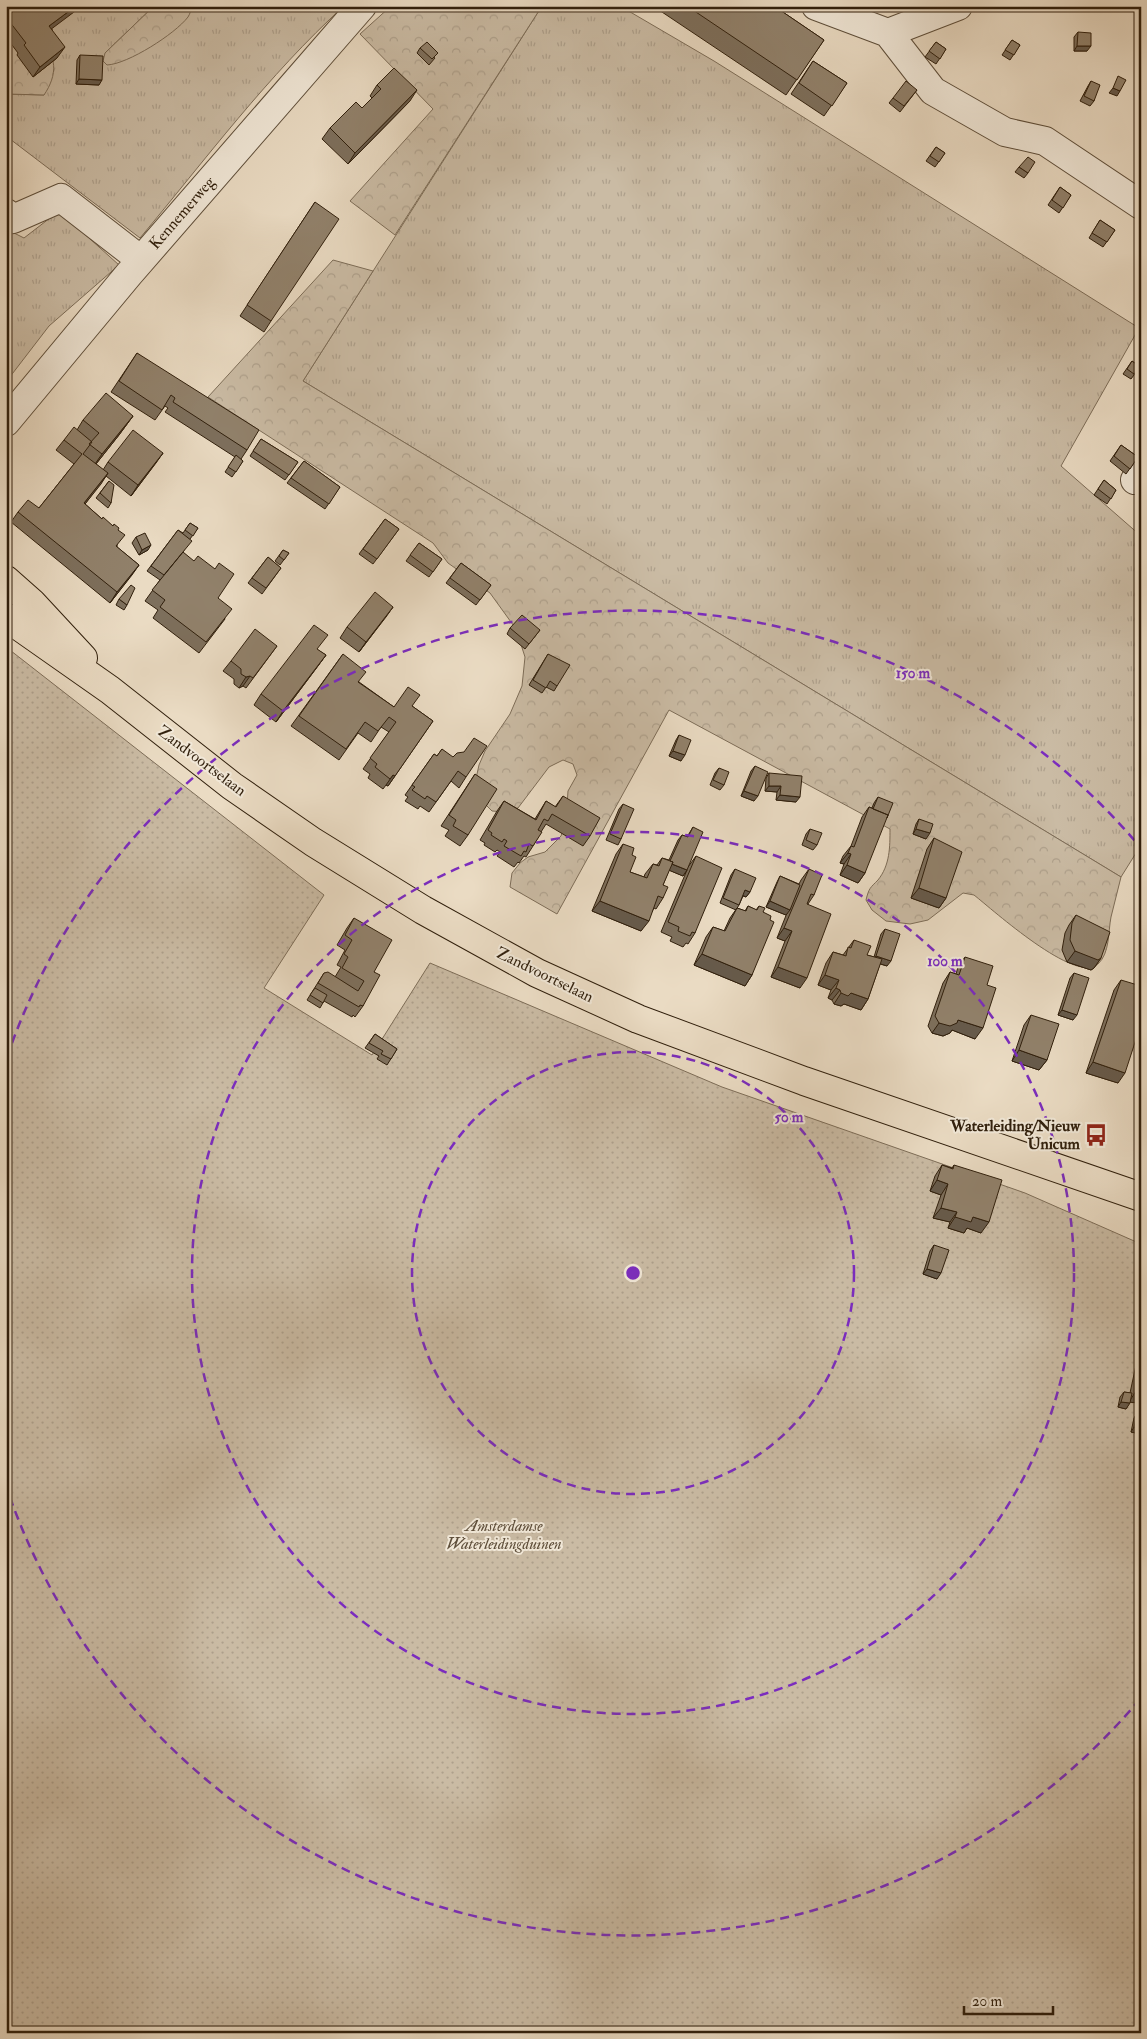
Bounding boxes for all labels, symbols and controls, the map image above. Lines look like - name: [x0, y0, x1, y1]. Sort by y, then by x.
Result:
- street label: Kennemerweg: [145, 172, 220, 254]
- text: 150 m: [896, 664, 930, 683]
- street label: Zandvoortselaan: [154, 721, 250, 801]
- street label: Zandvoortselaan: [493, 943, 597, 1007]
- text: 100 m: [927, 952, 963, 971]
- text: 50 m: [775, 1108, 804, 1127]
- place label: Waterleiding/Nieuw Unicum: [949, 1116, 1081, 1154]
- bus stop icon: Waterleiding/Nieuw Unicum: [1083, 1122, 1109, 1148]
- centre of rings: [624, 1264, 642, 1282]
- park label: Amsterdamse Waterleidingduinen: [446, 1516, 562, 1554]
- scale bar: [964, 1984, 1053, 2016]
- text: 20 m: [972, 1992, 1002, 2011]

